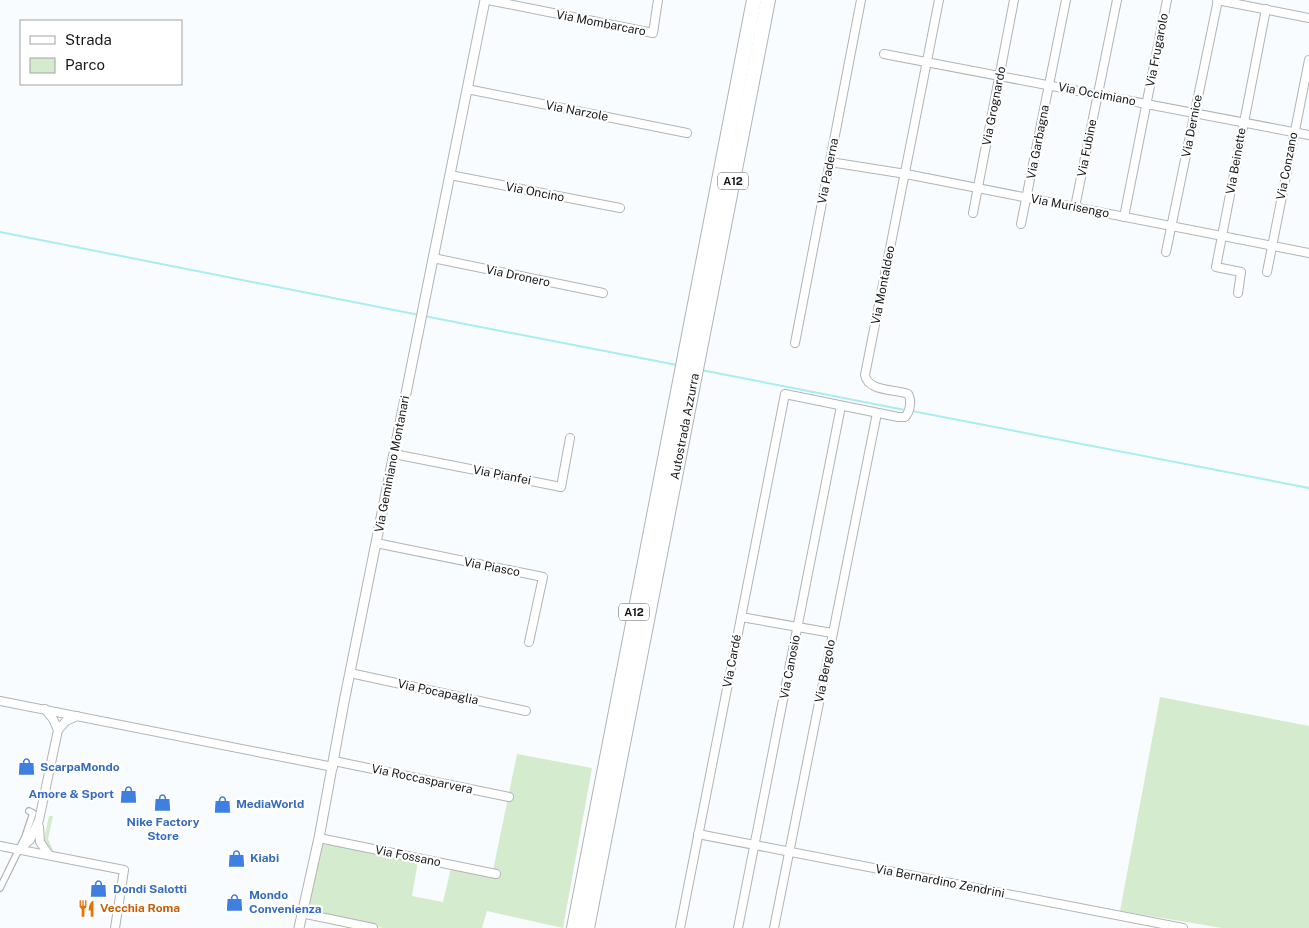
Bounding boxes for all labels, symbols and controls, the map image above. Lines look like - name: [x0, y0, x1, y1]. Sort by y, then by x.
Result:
- street label: Via Mombarcaro: [555, 7, 647, 39]
- street label: Via Frugarolo: [1143, 12, 1171, 88]
- legend: [20, 20, 182, 85]
- text: Strada: [65, 31, 112, 48]
- text: Parco: [65, 56, 105, 73]
- street label: Via Grognardo: [979, 65, 1009, 147]
- street label: Via Occimiano: [1057, 80, 1137, 108]
- street label: Via Dernice: [1179, 93, 1205, 159]
- street label: Via Narzole: [544, 98, 610, 124]
- street label: Via Garbagna: [1024, 104, 1052, 180]
- street label: Via Fubine: [1075, 118, 1099, 178]
- street label: Via Beinette: [1223, 126, 1249, 195]
- street label: Via Conzano: [1274, 131, 1300, 201]
- street label: Via Paderna: [815, 137, 841, 205]
- road number: A12: [718, 172, 748, 190]
- street label: Via Oncino: [504, 179, 566, 205]
- street label: Via Murisengo: [1030, 192, 1111, 221]
- street label: Via Montaldeo: [869, 244, 898, 326]
- street label: Via Dronero: [485, 262, 552, 290]
- street label: Autostrada Azzurra: [668, 372, 702, 481]
- street label: Via Geminiano Montanari: [372, 394, 412, 534]
- street label: Via Pianfei: [472, 462, 532, 488]
- street label: Via Piasco: [463, 555, 522, 579]
- road number: A12: [619, 604, 649, 620]
- street label: Via Cardé: [720, 633, 744, 689]
- street label: Via Canosio: [777, 634, 803, 700]
- street label: Via Bergolo: [812, 638, 838, 704]
- street label: Via Pocapaglia: [396, 677, 480, 707]
- shop icon: ScarpaMondo: [16, 757, 36, 777]
- place label: ScarpaMondo: [40, 760, 120, 774]
- street label: Via Roccasparvera: [370, 761, 474, 797]
- shop icon: Amore & Sport: [118, 784, 138, 804]
- place label: Amore & Sport: [29, 787, 114, 801]
- shop icon: Nike Factory Store: [153, 793, 173, 813]
- shop icon: MediaWorld: [212, 794, 232, 814]
- place label: MediaWorld: [236, 797, 304, 811]
- place label: Nike Factory Store: [127, 815, 200, 843]
- street label: Via Fossano: [374, 843, 442, 869]
- shop icon: Kiabi: [226, 848, 246, 868]
- place label: Kiabi: [250, 851, 279, 865]
- street label: Via Bernardino Zendrini: [874, 862, 1006, 900]
- shop icon: Dondi Salotti: [89, 879, 109, 899]
- place label: Dondi Salotti: [113, 882, 187, 896]
- place label: Mondo Convenienza: [249, 888, 322, 916]
- shop icon: Mondo Convenienza: [225, 892, 245, 912]
- restaurant icon: Vecchia Roma: [76, 898, 96, 918]
- place label: Vecchia Roma: [100, 901, 180, 915]

